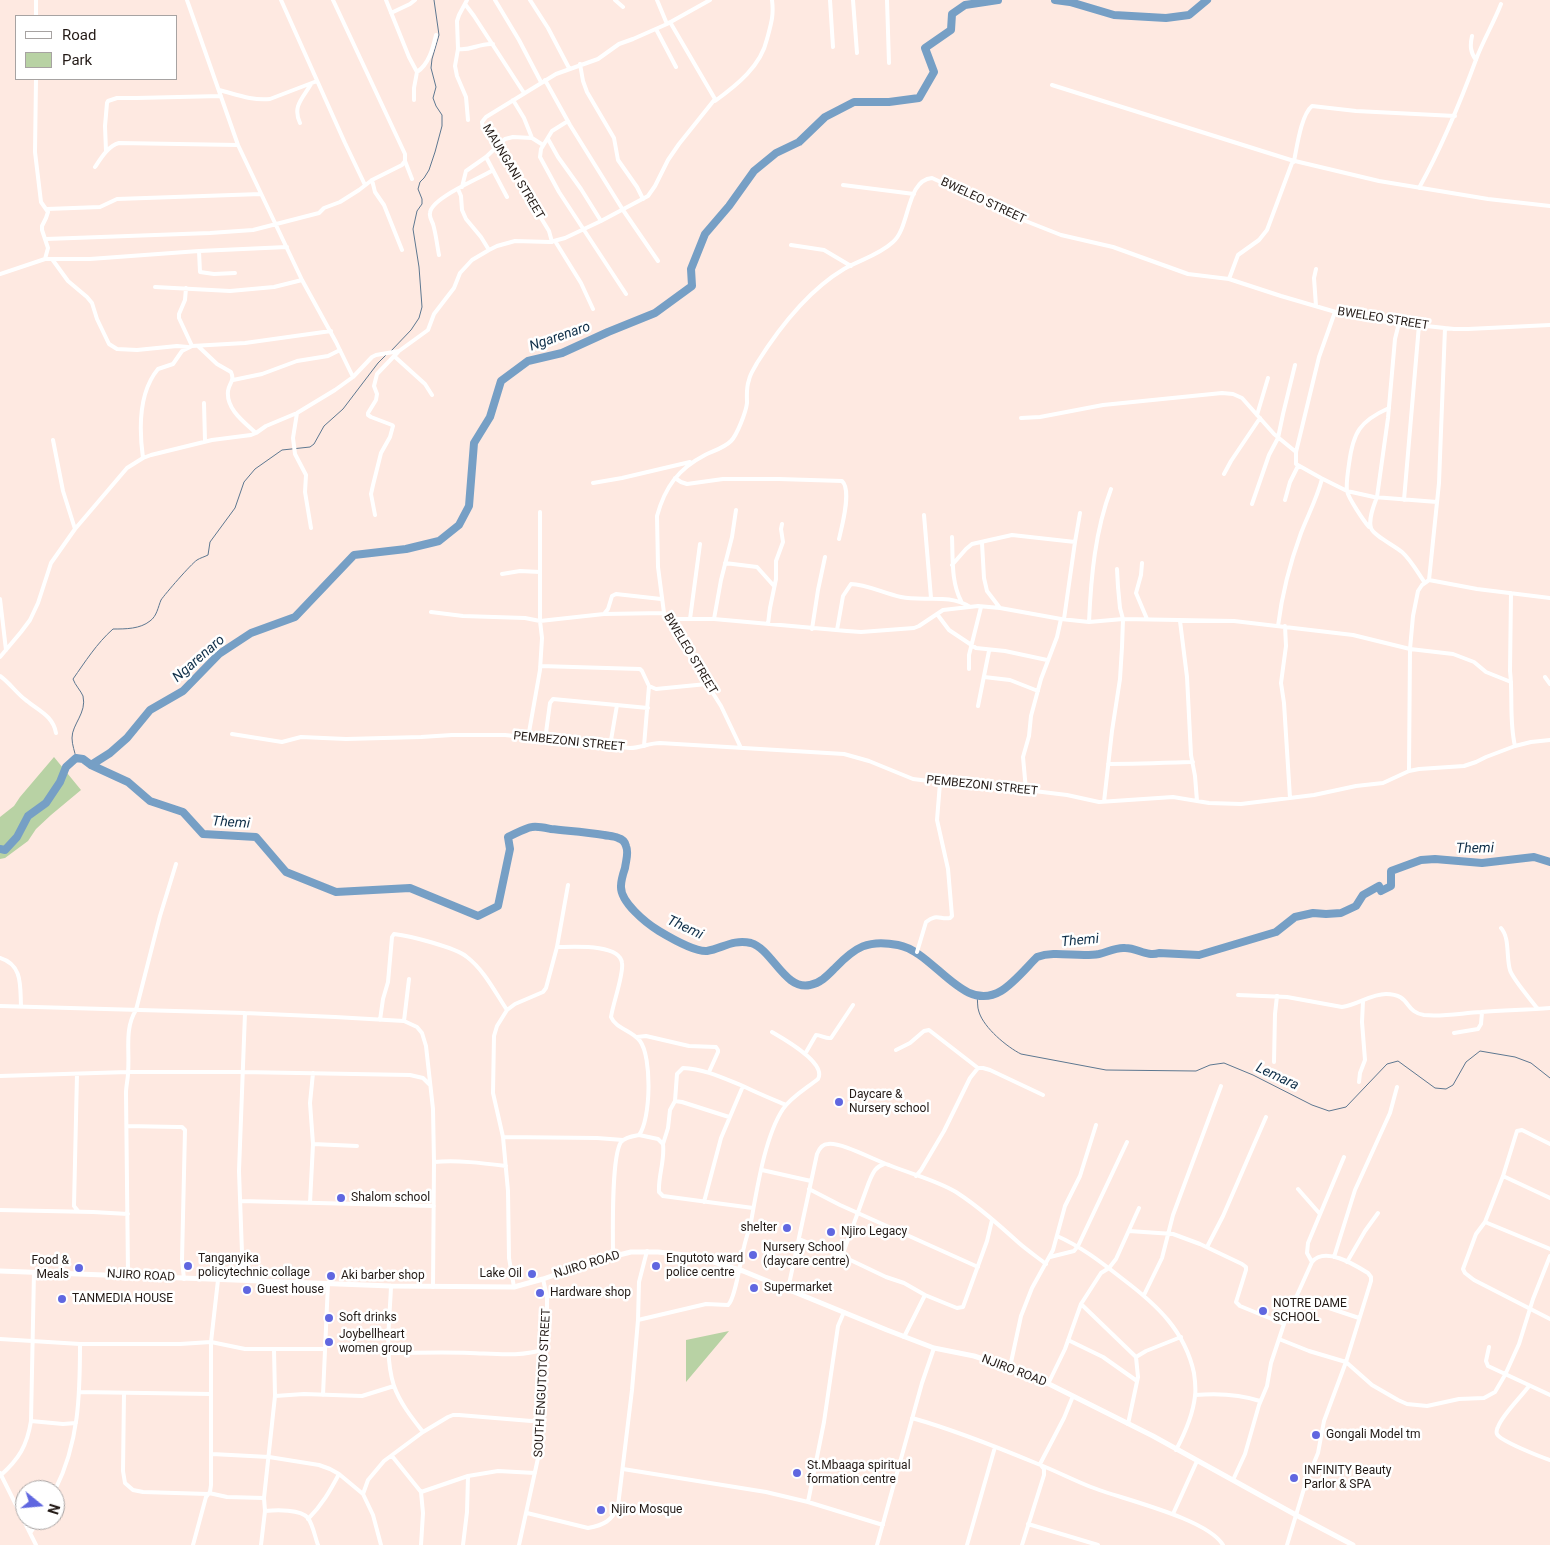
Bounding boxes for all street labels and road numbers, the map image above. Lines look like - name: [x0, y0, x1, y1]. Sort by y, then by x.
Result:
- street label: MAUNGANI STREET: [479, 122, 547, 222]
- street label: BWELEO STREET: [938, 175, 1028, 227]
- street label: BWELEO STREET: [1336, 305, 1430, 333]
- street label: BWELEO STREET: [660, 611, 720, 697]
- street label: PEMBEZONI STREET: [513, 729, 625, 755]
- street label: PEMBEZONI STREET: [926, 773, 1038, 799]
- street label: NJIRO ROAD: [552, 1248, 622, 1282]
- street label: NJIRO ROAD: [107, 1267, 175, 1285]
- street label: SOUTH ENGUTOTO STREET: [532, 1308, 554, 1458]
- street label: NJIRO ROAD: [980, 1352, 1048, 1390]

